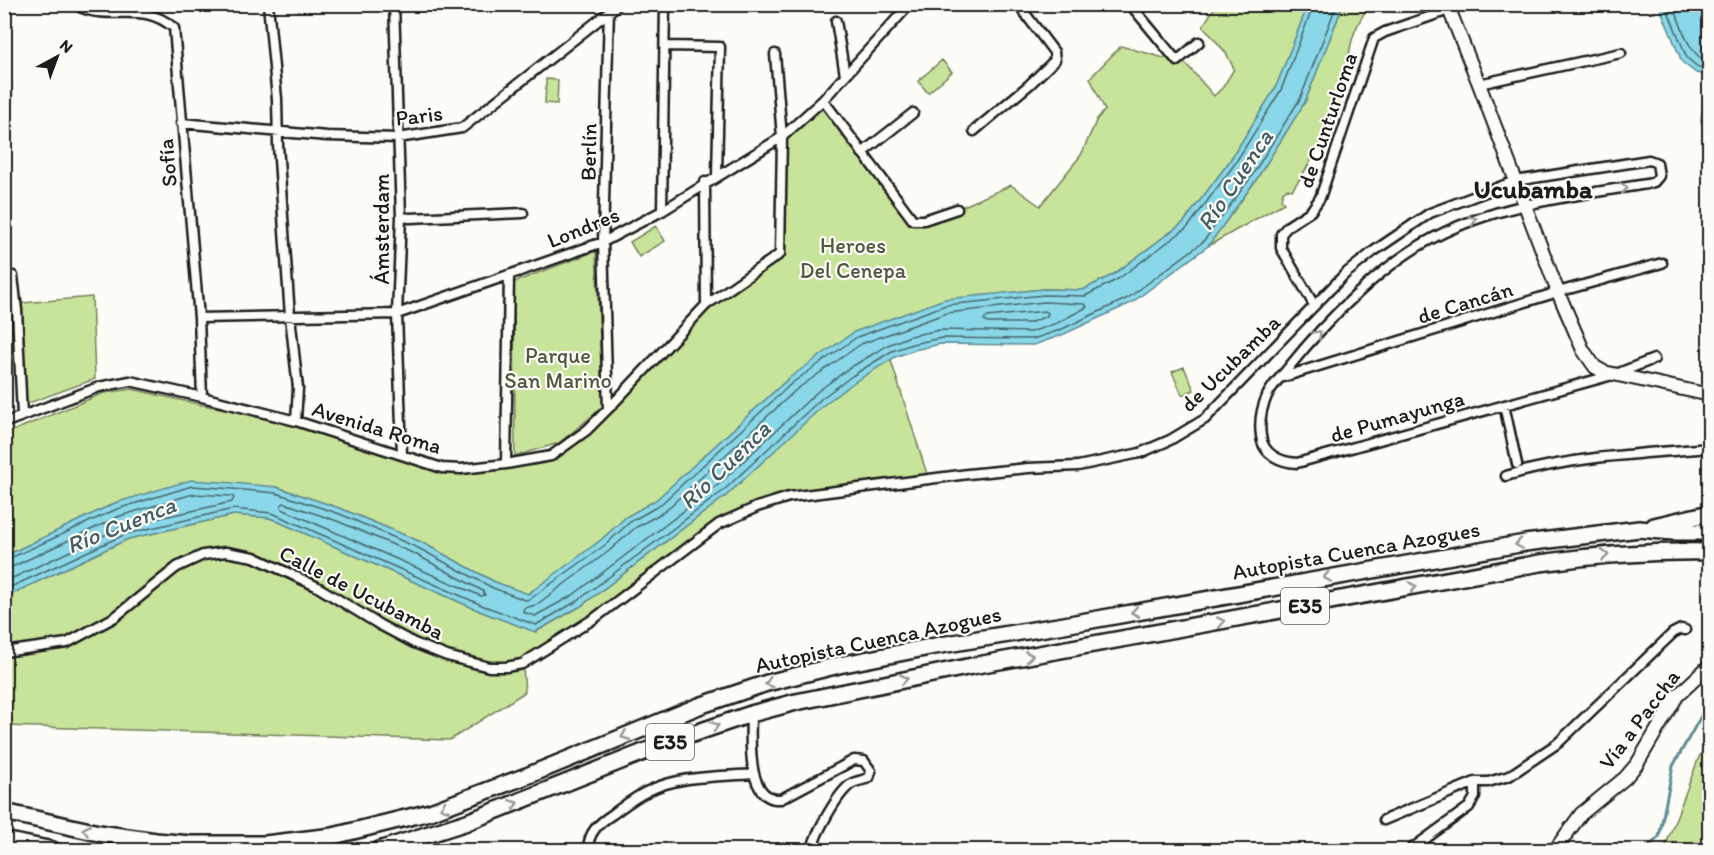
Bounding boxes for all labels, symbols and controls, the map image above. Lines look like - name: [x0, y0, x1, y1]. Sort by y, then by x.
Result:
- north arrow: [27, 27, 87, 87]
- text: N: [56, 35, 77, 57]
- street label: de Cunturloma: [1292, 49, 1363, 191]
- street label: Paris: [394, 99, 444, 132]
- street label: Berlín: [574, 122, 603, 181]
- water label: Río Cuenca: [1190, 123, 1279, 236]
- street label: Sofía: [152, 138, 183, 188]
- street label: Ámsterdam: [368, 173, 395, 285]
- district label: Ucubamba: [1474, 173, 1593, 205]
- one-way arrow: [1619, 182, 1629, 195]
- street label: Londres: [543, 201, 623, 254]
- one-way arrow: [1467, 215, 1478, 227]
- park label: Heroes Del Cenepa: [800, 232, 907, 284]
- street label: de Cancán: [1414, 275, 1517, 330]
- street label: de Ucubamba: [1175, 309, 1286, 418]
- one-way arrow: [1310, 331, 1321, 342]
- park label: Parque San Marino: [504, 342, 612, 394]
- street label: de Pumayunga: [1327, 384, 1467, 449]
- street label: Avenida Roma: [309, 395, 445, 460]
- water label: Río Cuenca: [673, 414, 777, 515]
- water label: Río Cuenca: [62, 489, 180, 560]
- street label: Autopista Cuenca Azogues: [1230, 515, 1482, 586]
- one-way arrow: [1514, 537, 1523, 549]
- street label: Calle de Ucubamba: [275, 539, 449, 646]
- one-way arrow: [1601, 549, 1610, 562]
- one-way arrow: [1322, 570, 1332, 583]
- one-way arrow: [1408, 581, 1418, 594]
- road number: E35: [1281, 588, 1329, 624]
- street label: Autopista Cuenca Azogues: [753, 600, 1004, 679]
- one-way arrow: [1130, 606, 1140, 618]
- one-way arrow: [1217, 616, 1226, 628]
- one-way arrow: [1024, 650, 1034, 663]
- street label: Vía a Paccha: [1593, 664, 1686, 775]
- one-way arrow: [899, 673, 909, 686]
- one-way arrow: [764, 676, 774, 688]
- one-way arrow: [709, 721, 720, 734]
- road number: E35: [646, 724, 694, 760]
- one-way arrow: [621, 729, 632, 741]
- one-way arrow: [507, 799, 518, 811]
- one-way arrow: [439, 800, 450, 813]
- one-way arrow: [82, 824, 92, 837]

